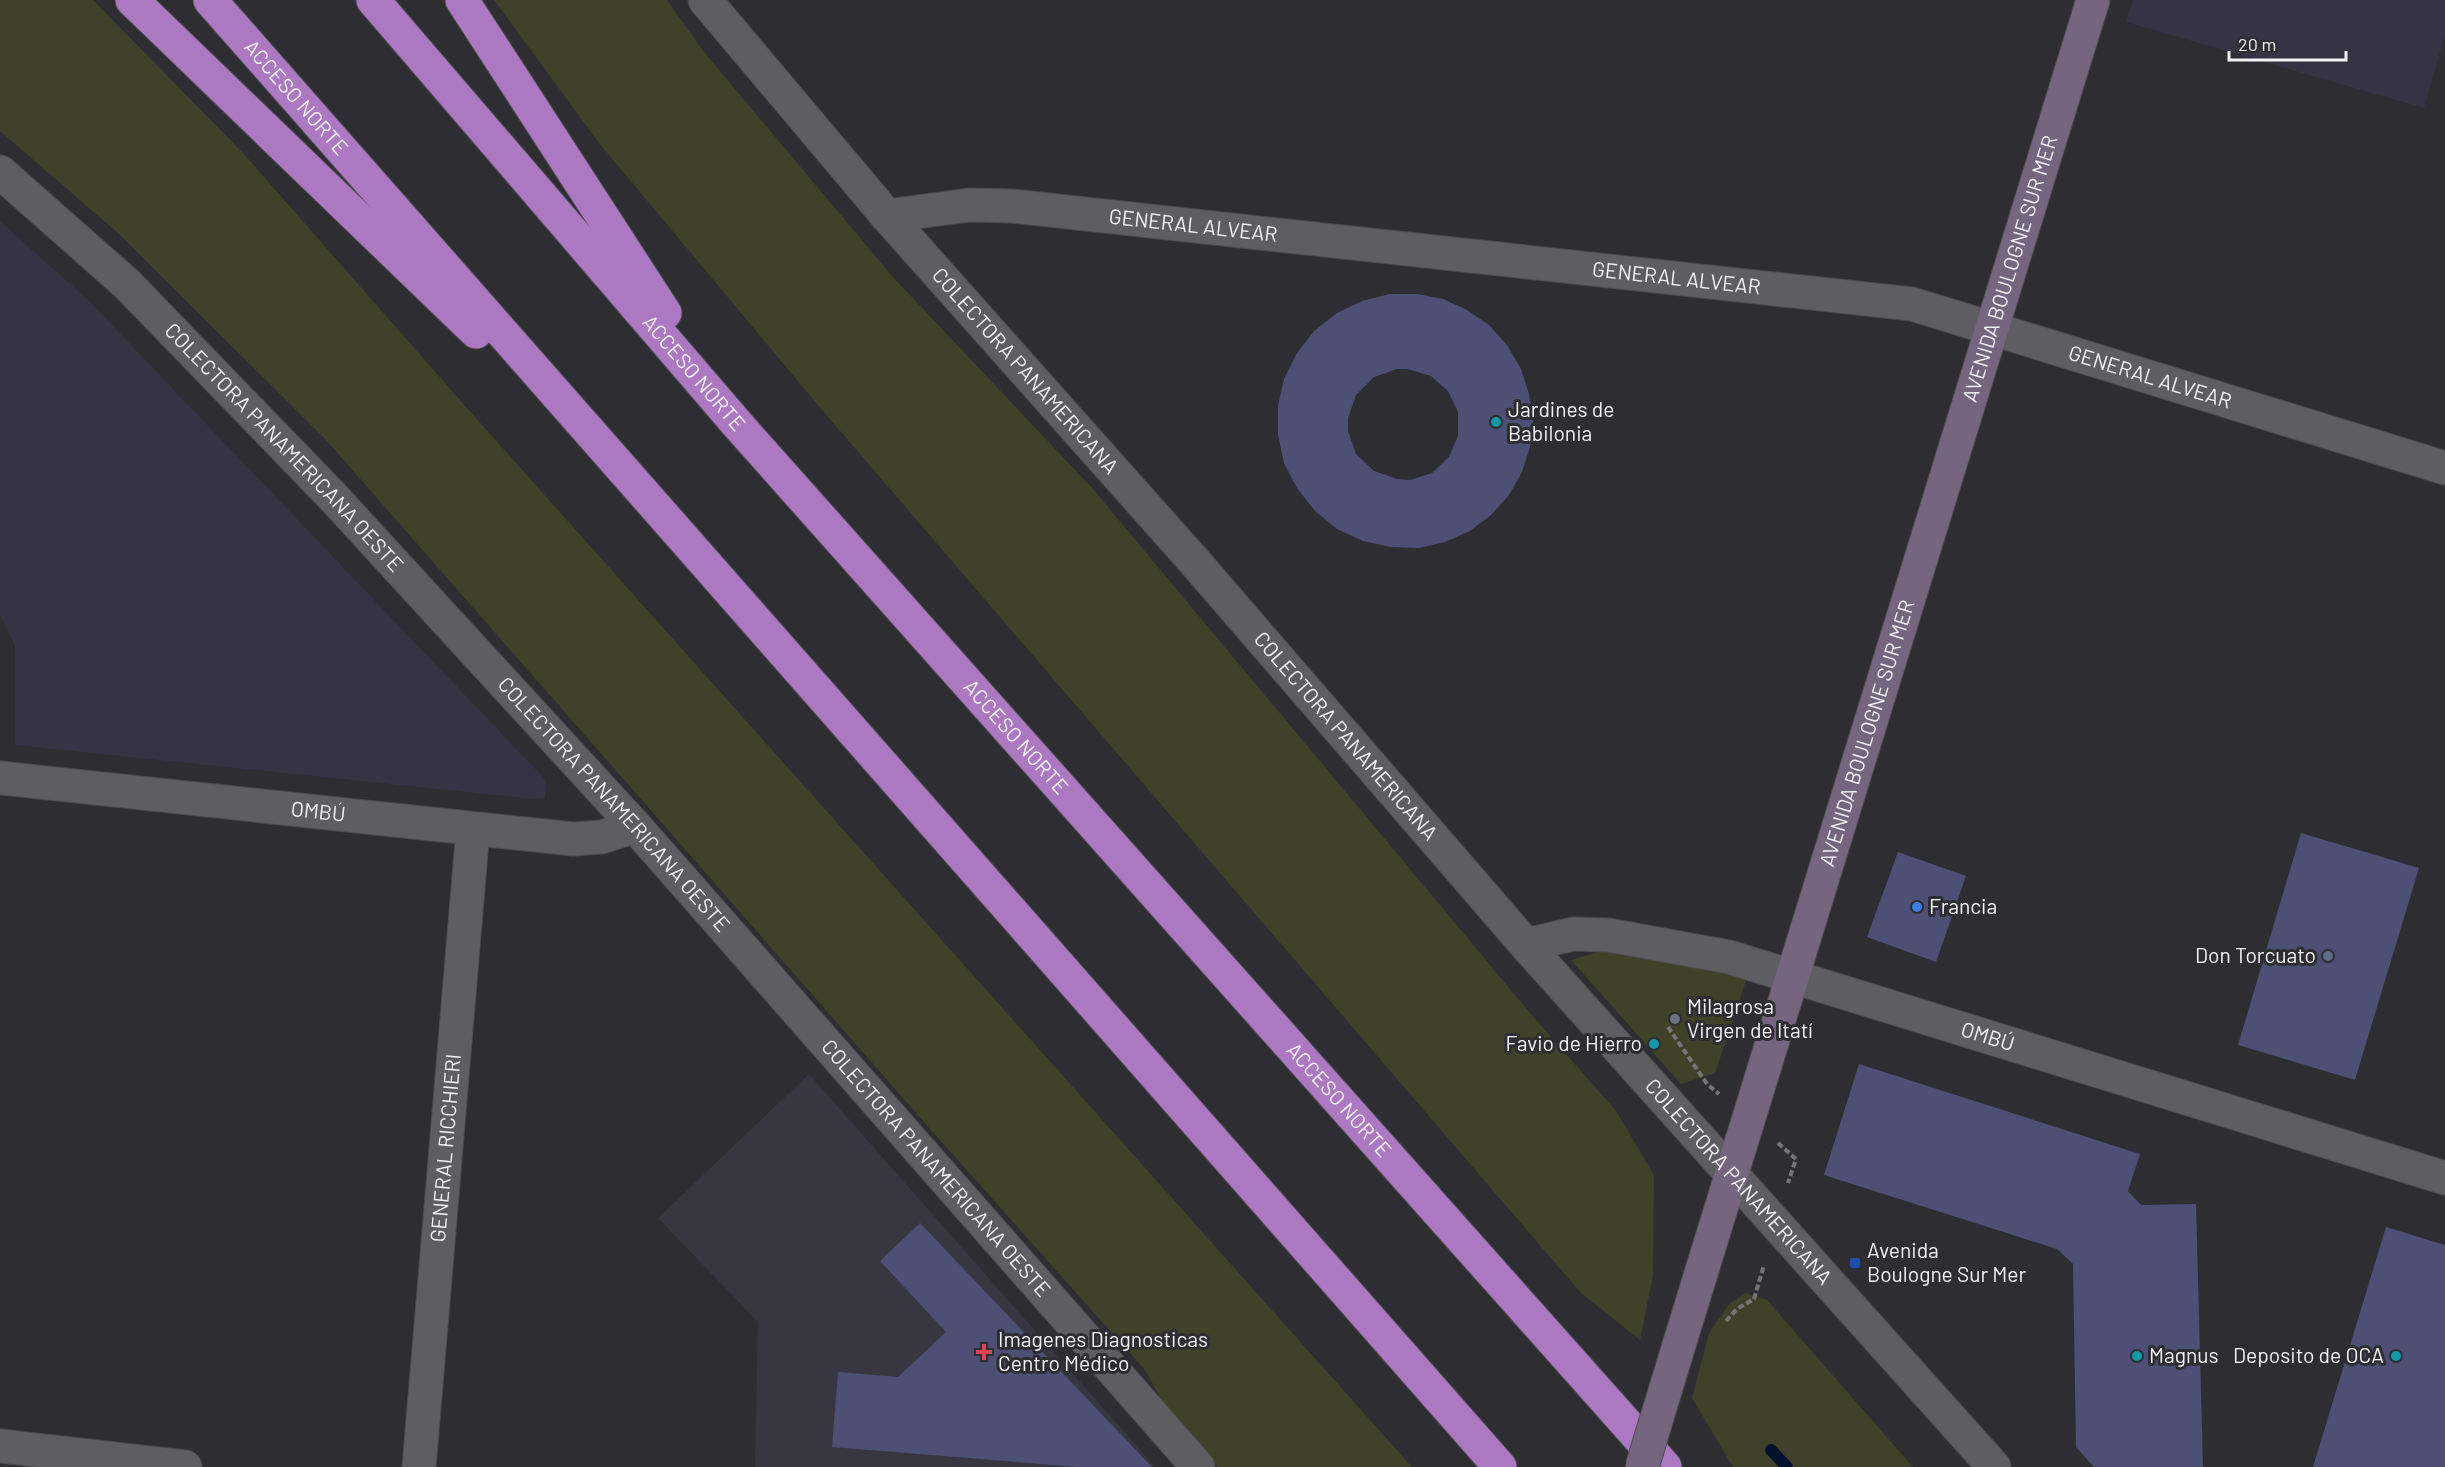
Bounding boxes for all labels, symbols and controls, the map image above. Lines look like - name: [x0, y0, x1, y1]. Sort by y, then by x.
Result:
- scale bar: [2229, 24, 2346, 62]
- text: 20 m: [2238, 33, 2276, 55]
- street label: ACCESO NORTE: [240, 34, 354, 159]
- street label: AVENIDA BOULOGNE SUR MER: [1956, 132, 2062, 405]
- street label: GENERAL ALVEAR: [1108, 203, 1279, 246]
- street label: GENERAL ALVEAR: [1591, 255, 1762, 298]
- street label: COLECTORA PANAMERICANA: [928, 262, 1125, 479]
- street label: ACCESO NORTE: [638, 309, 751, 435]
- street label: COLECTORA PANAMERICANA OESTE: [160, 317, 409, 576]
- street label: GENERAL ALVEAR: [2066, 339, 2235, 413]
- place label: Jardines de Babilonia: [1508, 396, 1614, 445]
- marker: Jardines de Babilonia: [1489, 415, 1503, 429]
- street label: AVENIDA BOULOGNE SUR MER: [1813, 597, 1919, 869]
- street label: COLECTORA PANAMERICANA: [1250, 626, 1444, 845]
- street label: COLECTORA PANAMERICANA OESTE: [493, 671, 736, 936]
- street label: ACCESO NORTE: [959, 674, 1074, 799]
- street label: OMBÚ: [290, 795, 347, 826]
- place label: Francia: [1929, 893, 1997, 918]
- marker: Francia: [1910, 900, 1924, 914]
- place label: Don Torcuato: [2195, 942, 2316, 967]
- marker: Don Torcuato: [2321, 949, 2335, 963]
- place label: Milagrosa Virgen de Itatí: [1687, 993, 1813, 1042]
- marker: Milagrosa Virgen de Itatí: [1668, 1012, 1682, 1026]
- street label: OMBÚ: [1958, 1015, 2018, 1055]
- place label: Favio de Hierro: [1505, 1030, 1642, 1055]
- street label: COLECTORA PANAMERICANA OESTE: [817, 1034, 1057, 1301]
- street label: ACCESO NORTE: [1282, 1037, 1397, 1162]
- marker: Favio de Hierro: [1647, 1037, 1661, 1051]
- street label: GENERAL RICCHIERI: [424, 1053, 465, 1243]
- street label: COLECTORA PANAMERICANA: [1641, 1073, 1838, 1289]
- place label: Avenida Boulogne Sur Mer: [1867, 1237, 2027, 1286]
- marker: Avenida Boulogne Sur Mer: [1848, 1256, 1862, 1270]
- place label: Imagenes Diagnosticas Centro Médico: [998, 1326, 1208, 1375]
- place label: Magnus: [2149, 1342, 2219, 1367]
- place label: Deposito de OCA: [2233, 1342, 2384, 1367]
- marker: Imagenes Diagnosticas Centro Médico: [975, 1343, 993, 1361]
- marker: Magnus: [2130, 1349, 2144, 1363]
- marker: Deposito de OCA: [2389, 1349, 2403, 1363]

